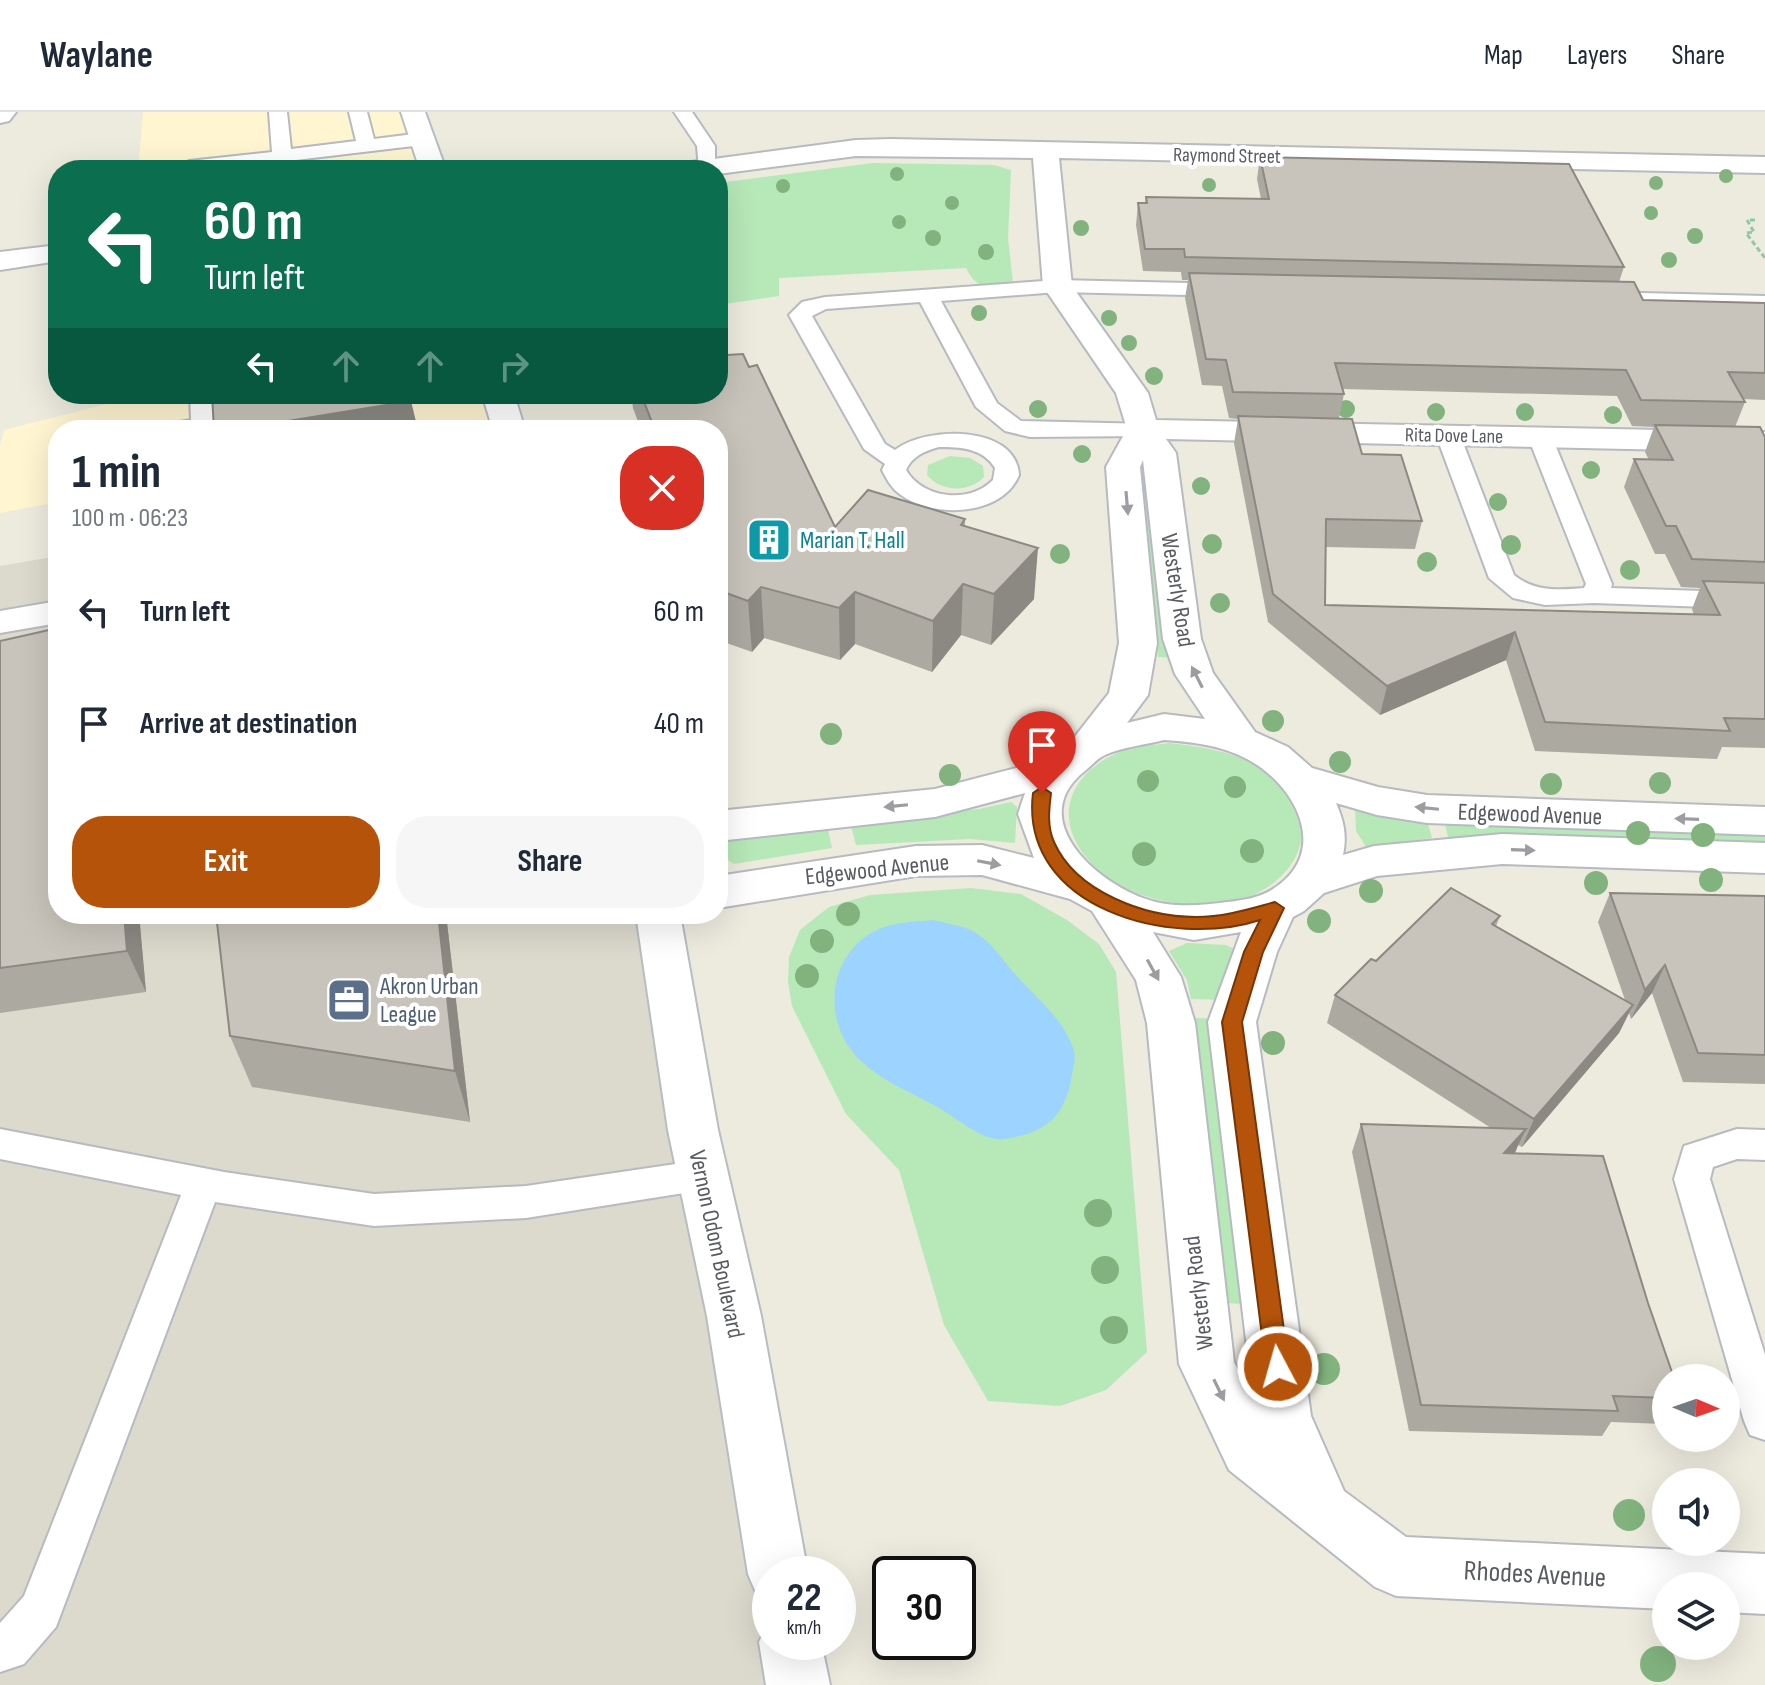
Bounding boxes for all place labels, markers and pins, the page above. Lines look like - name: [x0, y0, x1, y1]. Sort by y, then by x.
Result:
- building icon: Marian T. Hall: [745, 516, 793, 564]
- place label: Marian T. Hall: [800, 526, 905, 555]
- pin: [1008, 711, 1076, 793]
- place label: Akron Urban League: [379, 972, 479, 1029]
- office icon: Akron Urban League: [325, 976, 373, 1024]

